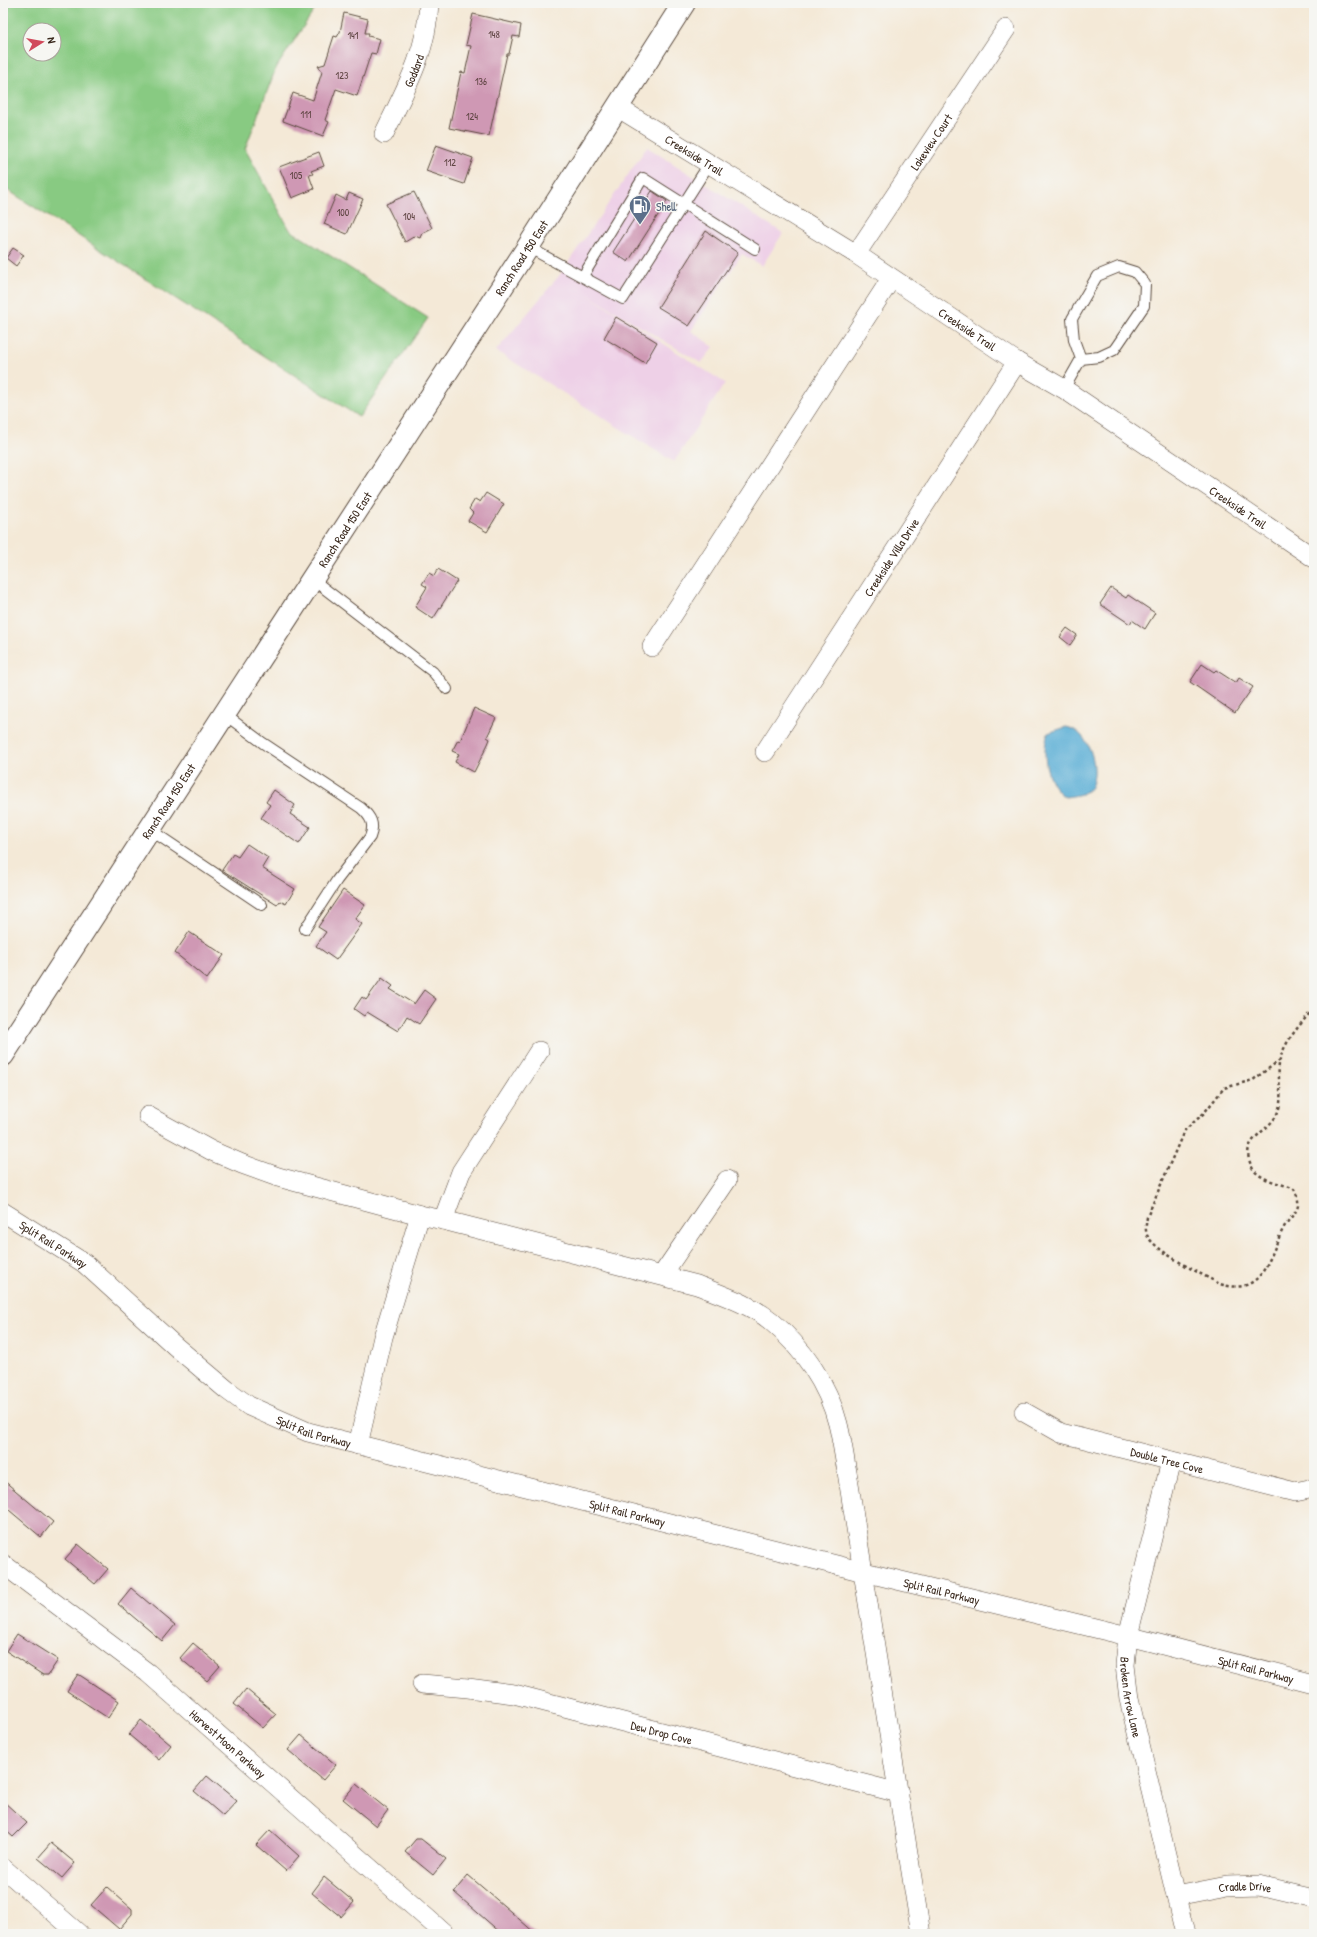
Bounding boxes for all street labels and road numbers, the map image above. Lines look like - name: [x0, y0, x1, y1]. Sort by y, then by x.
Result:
- street label: Goddard: [399, 52, 428, 90]
- street label: Lakeview Court: [906, 109, 956, 173]
- street label: Creekside Trail: [662, 130, 728, 180]
- street label: Ranch Road 150 East: [490, 216, 552, 299]
- street label: Creekside Trail: [935, 303, 1001, 355]
- street label: Creekside Trail: [1206, 481, 1271, 533]
- street label: Ranch Road 150 East: [314, 487, 376, 570]
- street label: Creekside Villa Drive: [859, 515, 923, 600]
- street label: Ranch Road 150 East: [137, 759, 199, 842]
- street label: Split Rail Parkway: [16, 1216, 92, 1271]
- street label: Split Rail Parkway: [274, 1411, 353, 1451]
- street label: Double Tree Cove: [1129, 1442, 1206, 1477]
- street label: Split Rail Parkway: [588, 1495, 667, 1530]
- street label: Split Rail Parkway: [902, 1573, 982, 1608]
- street label: Split Rail Parkway: [1216, 1651, 1296, 1687]
- street label: Broken Arrow Lane: [1116, 1656, 1146, 1739]
- street label: Harvest Moon Parkway: [186, 1705, 270, 1782]
- street label: Dew Drop Cove: [629, 1716, 694, 1748]
- street label: Cradle Drive: [1217, 1876, 1274, 1896]

